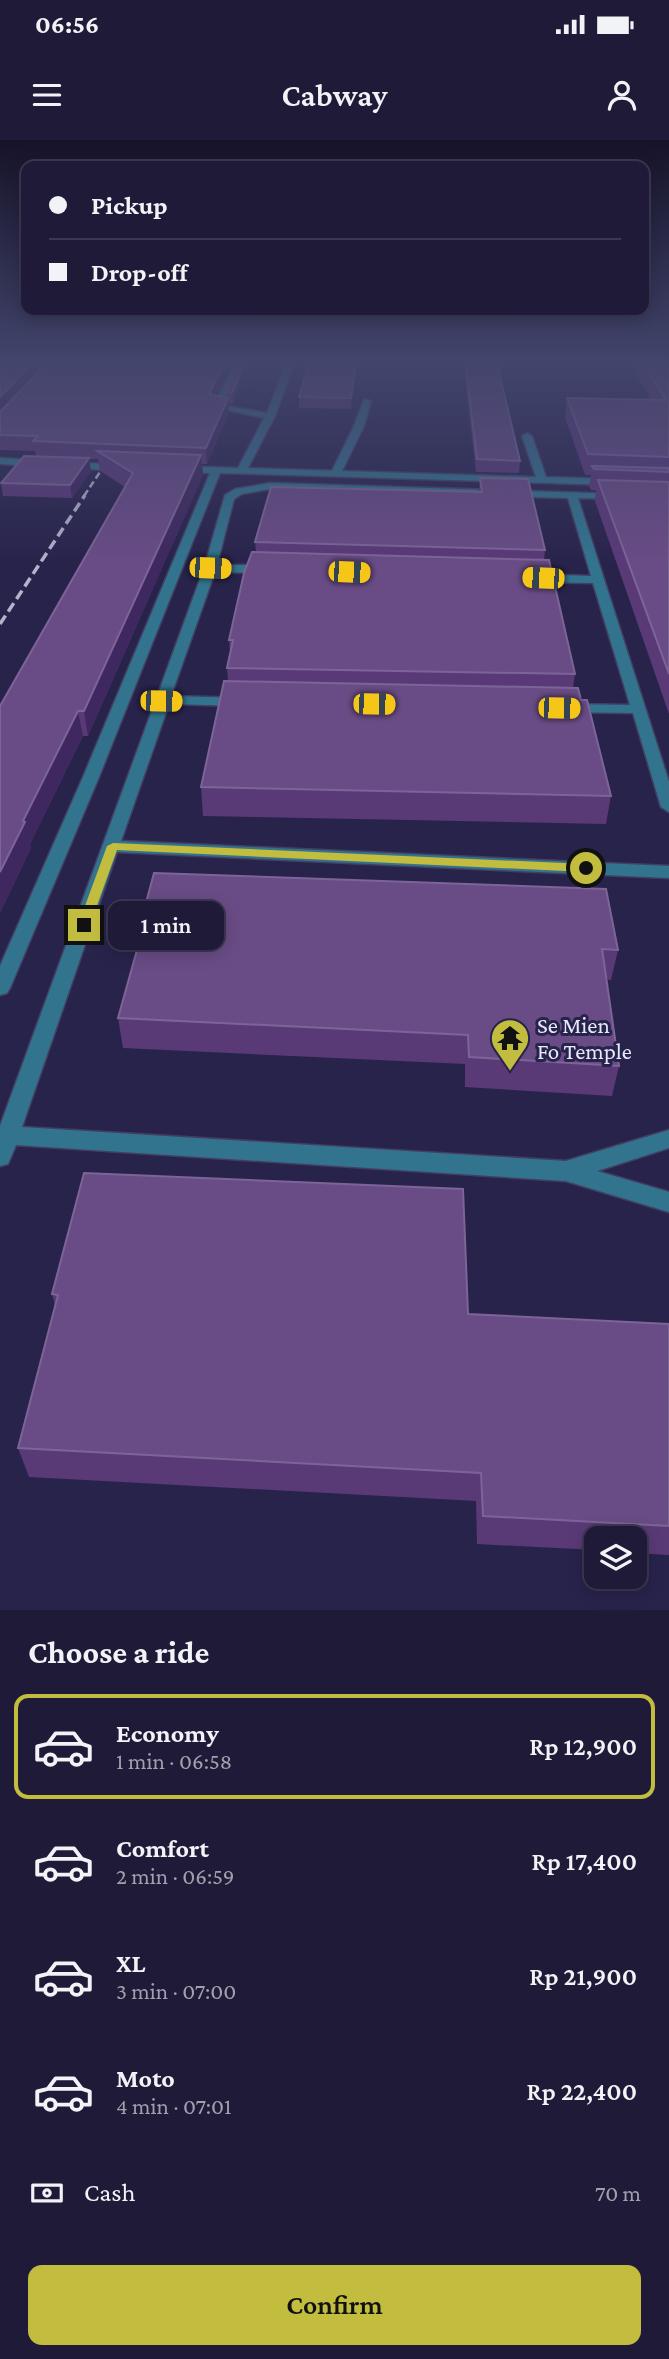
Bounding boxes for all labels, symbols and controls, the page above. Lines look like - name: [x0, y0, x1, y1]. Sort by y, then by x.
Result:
- text: 06:56: [35, 10, 99, 39]
- icon: menu: [28, 76, 66, 114]
- icon: person: [603, 76, 641, 114]
- text: Cabway: [282, 77, 387, 113]
- text: Pickup: [91, 191, 168, 220]
- text: Drop-off: [91, 258, 188, 287]
- car: [189, 557, 232, 579]
- car: [328, 561, 371, 583]
- car: [522, 567, 565, 589]
- car: [140, 690, 183, 712]
- car: [353, 693, 396, 715]
- car: [538, 697, 581, 719]
- route start: [570, 852, 602, 884]
- callout: 1 min: [108, 900, 224, 950]
- route end: [68, 909, 100, 941]
- text: 1 min: [140, 912, 192, 938]
- place label: Se Mien Fo Temple: [537, 1012, 632, 1064]
- temple icon: Se Mien Fo Temple: [489, 1017, 531, 1072]
- map controls: [584, 1526, 647, 1589]
- button: layers: [584, 1526, 647, 1589]
- text: Choose a ride: [28, 1634, 209, 1670]
- icon: car: [32, 1715, 95, 1778]
- text: Economy: [116, 1719, 219, 1748]
- text: Rp 12,900: [529, 1732, 637, 1761]
- text: 1 min · 06:58: [116, 1748, 232, 1774]
- icon: car: [32, 1830, 95, 1893]
- text: Comfort: [116, 1834, 209, 1863]
- text: Rp 17,400: [532, 1847, 637, 1876]
- text: 2 min · 06:59: [116, 1863, 234, 1889]
- icon: car: [32, 1945, 95, 2008]
- text: XL: [116, 1949, 145, 1978]
- text: Rp 21,900: [529, 1962, 637, 1991]
- text: 3 min · 07:00: [116, 1978, 236, 2004]
- icon: car: [32, 2060, 95, 2123]
- text: Moto: [116, 2064, 175, 2093]
- text: Rp 22,400: [526, 2077, 637, 2106]
- text: 4 min · 07:01: [116, 2093, 232, 2119]
- icon: cash: [28, 2174, 66, 2212]
- text: Cash: [84, 2178, 135, 2207]
- text: 70 m: [595, 2180, 641, 2206]
- button: Confirm: [28, 2265, 641, 2345]

